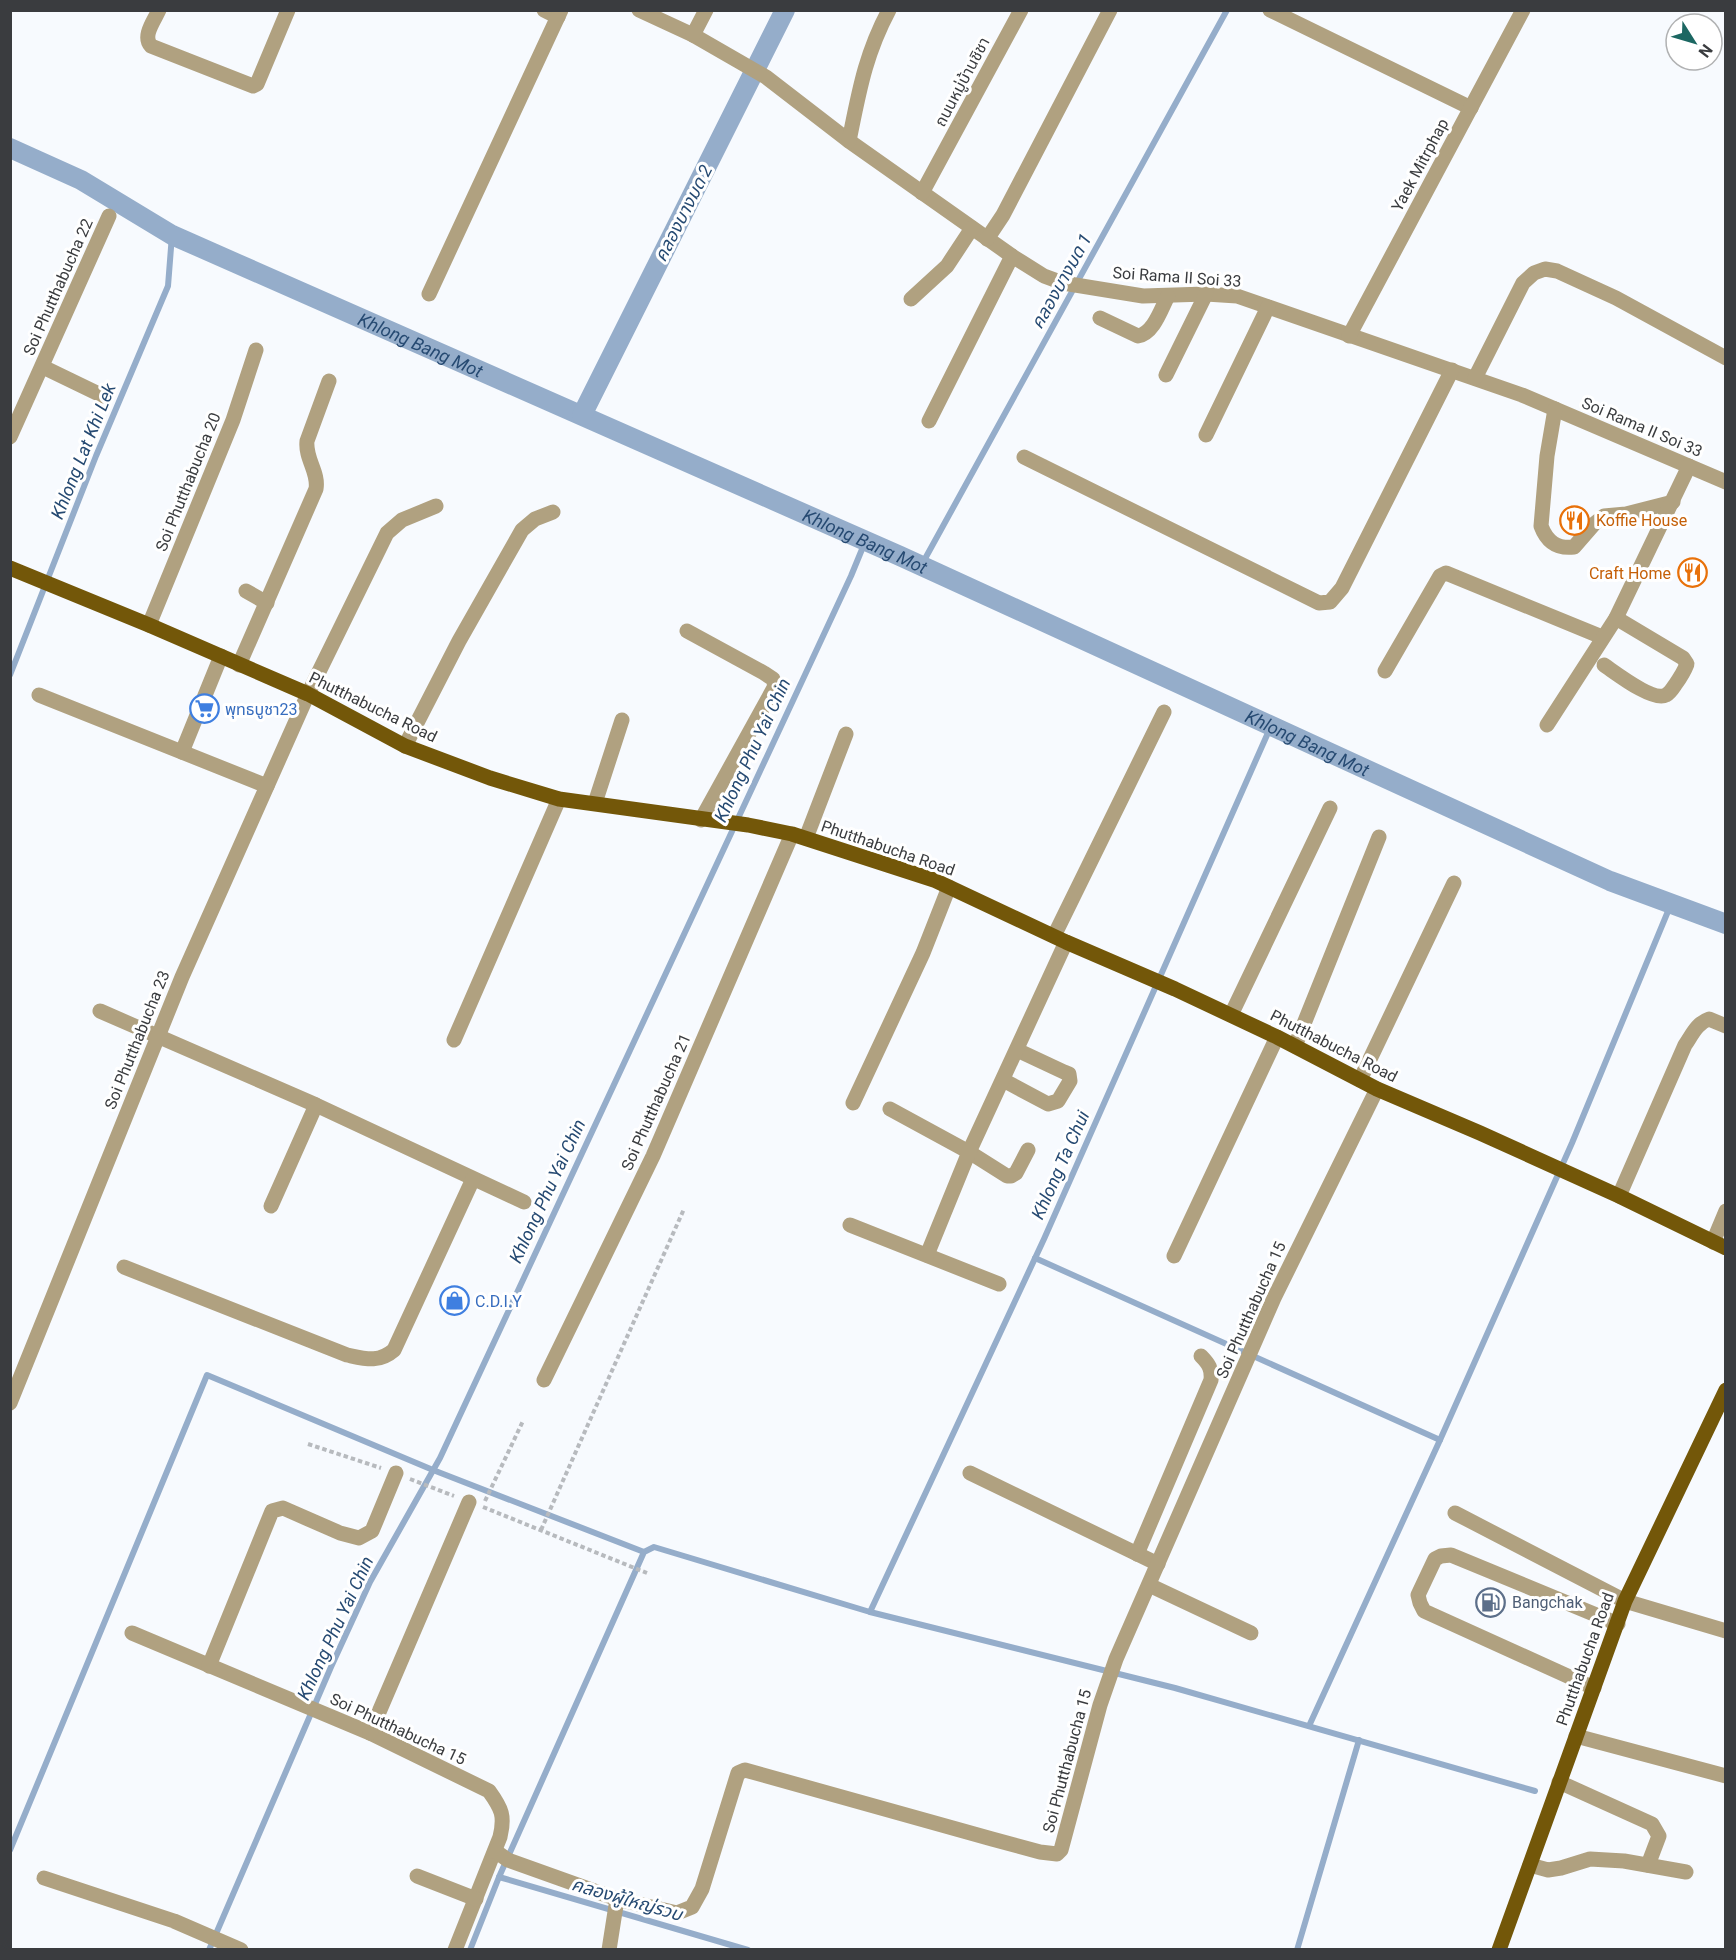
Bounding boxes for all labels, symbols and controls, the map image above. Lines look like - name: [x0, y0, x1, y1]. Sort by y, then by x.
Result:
- north arrow: [1664, 12, 1724, 72]
- street label: ถนนหมู่บ้านชิชา: [930, 34, 994, 130]
- text: N: [1695, 40, 1717, 61]
- street label: Yaek Mitrphap: [1388, 115, 1452, 215]
- water label: คลองบางมด 2: [650, 161, 716, 265]
- street label: Soi Phutthabucha 22: [19, 216, 97, 358]
- water label: คลองบางมด 1: [1026, 230, 1096, 332]
- street label: Soi Rama II Soi 33: [1112, 263, 1242, 291]
- water label: Khlong Bang Mot: [355, 308, 486, 381]
- water label: Khlong Lat Khi Lek: [46, 379, 120, 522]
- street label: Soi Rama II Soi 33: [1579, 393, 1705, 461]
- street label: Soi Phutthabucha 20: [152, 410, 225, 554]
- water label: Khlong Bang Mot: [800, 504, 931, 578]
- restaurant icon: Koffie House: [1559, 504, 1591, 536]
- place label: Koffie House: [1596, 511, 1687, 530]
- restaurant icon: Craft Home: [1676, 557, 1708, 589]
- place label: Craft Home: [1589, 564, 1671, 583]
- street label: Phutthabucha Road: [306, 668, 440, 746]
- water label: Khlong Phu Yai Chin: [709, 675, 795, 825]
- supermarket icon: พุทธบูชา23: [188, 693, 220, 725]
- place label: พุทธบูชา23: [225, 700, 298, 719]
- water label: Khlong Bang Mot: [1242, 705, 1373, 780]
- street label: Phutthabucha Road: [819, 816, 957, 880]
- street label: Soi Phutthabucha 23: [101, 968, 173, 1112]
- street label: Phutthabucha Road: [1267, 1006, 1401, 1086]
- street label: Soi Phutthabucha 21: [617, 1031, 695, 1173]
- water label: Khlong Ta Chui: [1027, 1107, 1094, 1222]
- water label: Khlong Phu Yai Chin: [504, 1116, 590, 1266]
- street label: Soi Phutthabucha 15: [1212, 1239, 1290, 1381]
- shop icon: C.D.I.Y: [438, 1285, 470, 1317]
- place label: C.D.I.Y: [475, 1292, 522, 1311]
- water label: Khlong Phu Yai Chin: [292, 1553, 378, 1703]
- fuel station icon: Bangchak: [1475, 1586, 1507, 1618]
- street label: Phutthabucha Road: [1552, 1590, 1618, 1728]
- place label: Bangchak: [1512, 1593, 1583, 1612]
- street label: Soi Phutthabucha 15: [1039, 1687, 1095, 1835]
- street label: Soi Phutthabucha 15: [327, 1689, 469, 1769]
- water label: คลองผู้ใหญ่รวบ: [569, 1873, 686, 1926]

